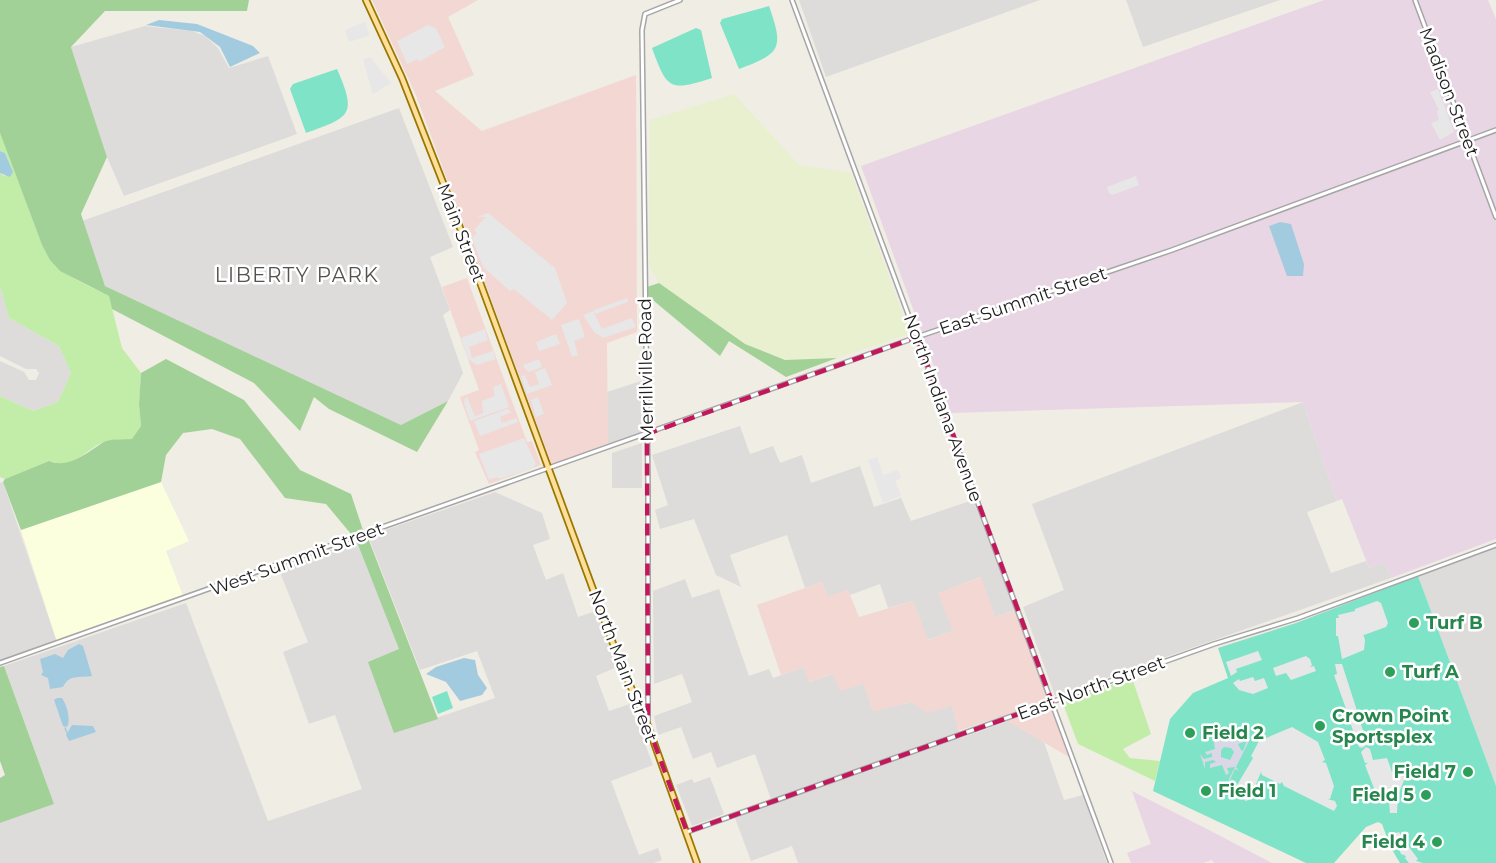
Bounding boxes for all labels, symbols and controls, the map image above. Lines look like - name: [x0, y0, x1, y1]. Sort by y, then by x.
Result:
- street label: Madison Street: [1414, 24, 1484, 160]
- street label: Main Street: [432, 181, 490, 285]
- street label: East Summit Street: [936, 262, 1110, 340]
- district label: LIBERTY PARK: [215, 263, 379, 287]
- street label: Merrillville Road: [634, 298, 658, 442]
- street label: North Indiana Avenue: [899, 311, 987, 505]
- street label: West Summit Street: [207, 517, 387, 601]
- street label: North Main Street: [584, 587, 662, 745]
- place label: Turf B: [1426, 612, 1483, 634]
- marker: Turf B: [1407, 616, 1421, 630]
- street label: East North Street: [1014, 651, 1168, 725]
- place label: Turf A: [1402, 661, 1459, 683]
- marker: Turf A: [1383, 665, 1397, 679]
- place label: Crown Point Sportsplex: [1332, 705, 1449, 748]
- marker: Crown Point Sportsplex: [1313, 719, 1327, 733]
- place label: Field 2: [1202, 722, 1264, 744]
- marker: Field 2: [1183, 726, 1197, 740]
- place label: Field 7: [1394, 761, 1456, 783]
- marker: Field 7: [1461, 765, 1475, 779]
- place label: Field 1: [1218, 780, 1276, 802]
- marker: Field 1: [1199, 784, 1213, 798]
- place label: Field 5: [1352, 784, 1414, 806]
- marker: Field 5: [1419, 788, 1433, 802]
- place label: Field 4: [1361, 831, 1426, 853]
- marker: Field 4: [1430, 835, 1444, 849]

